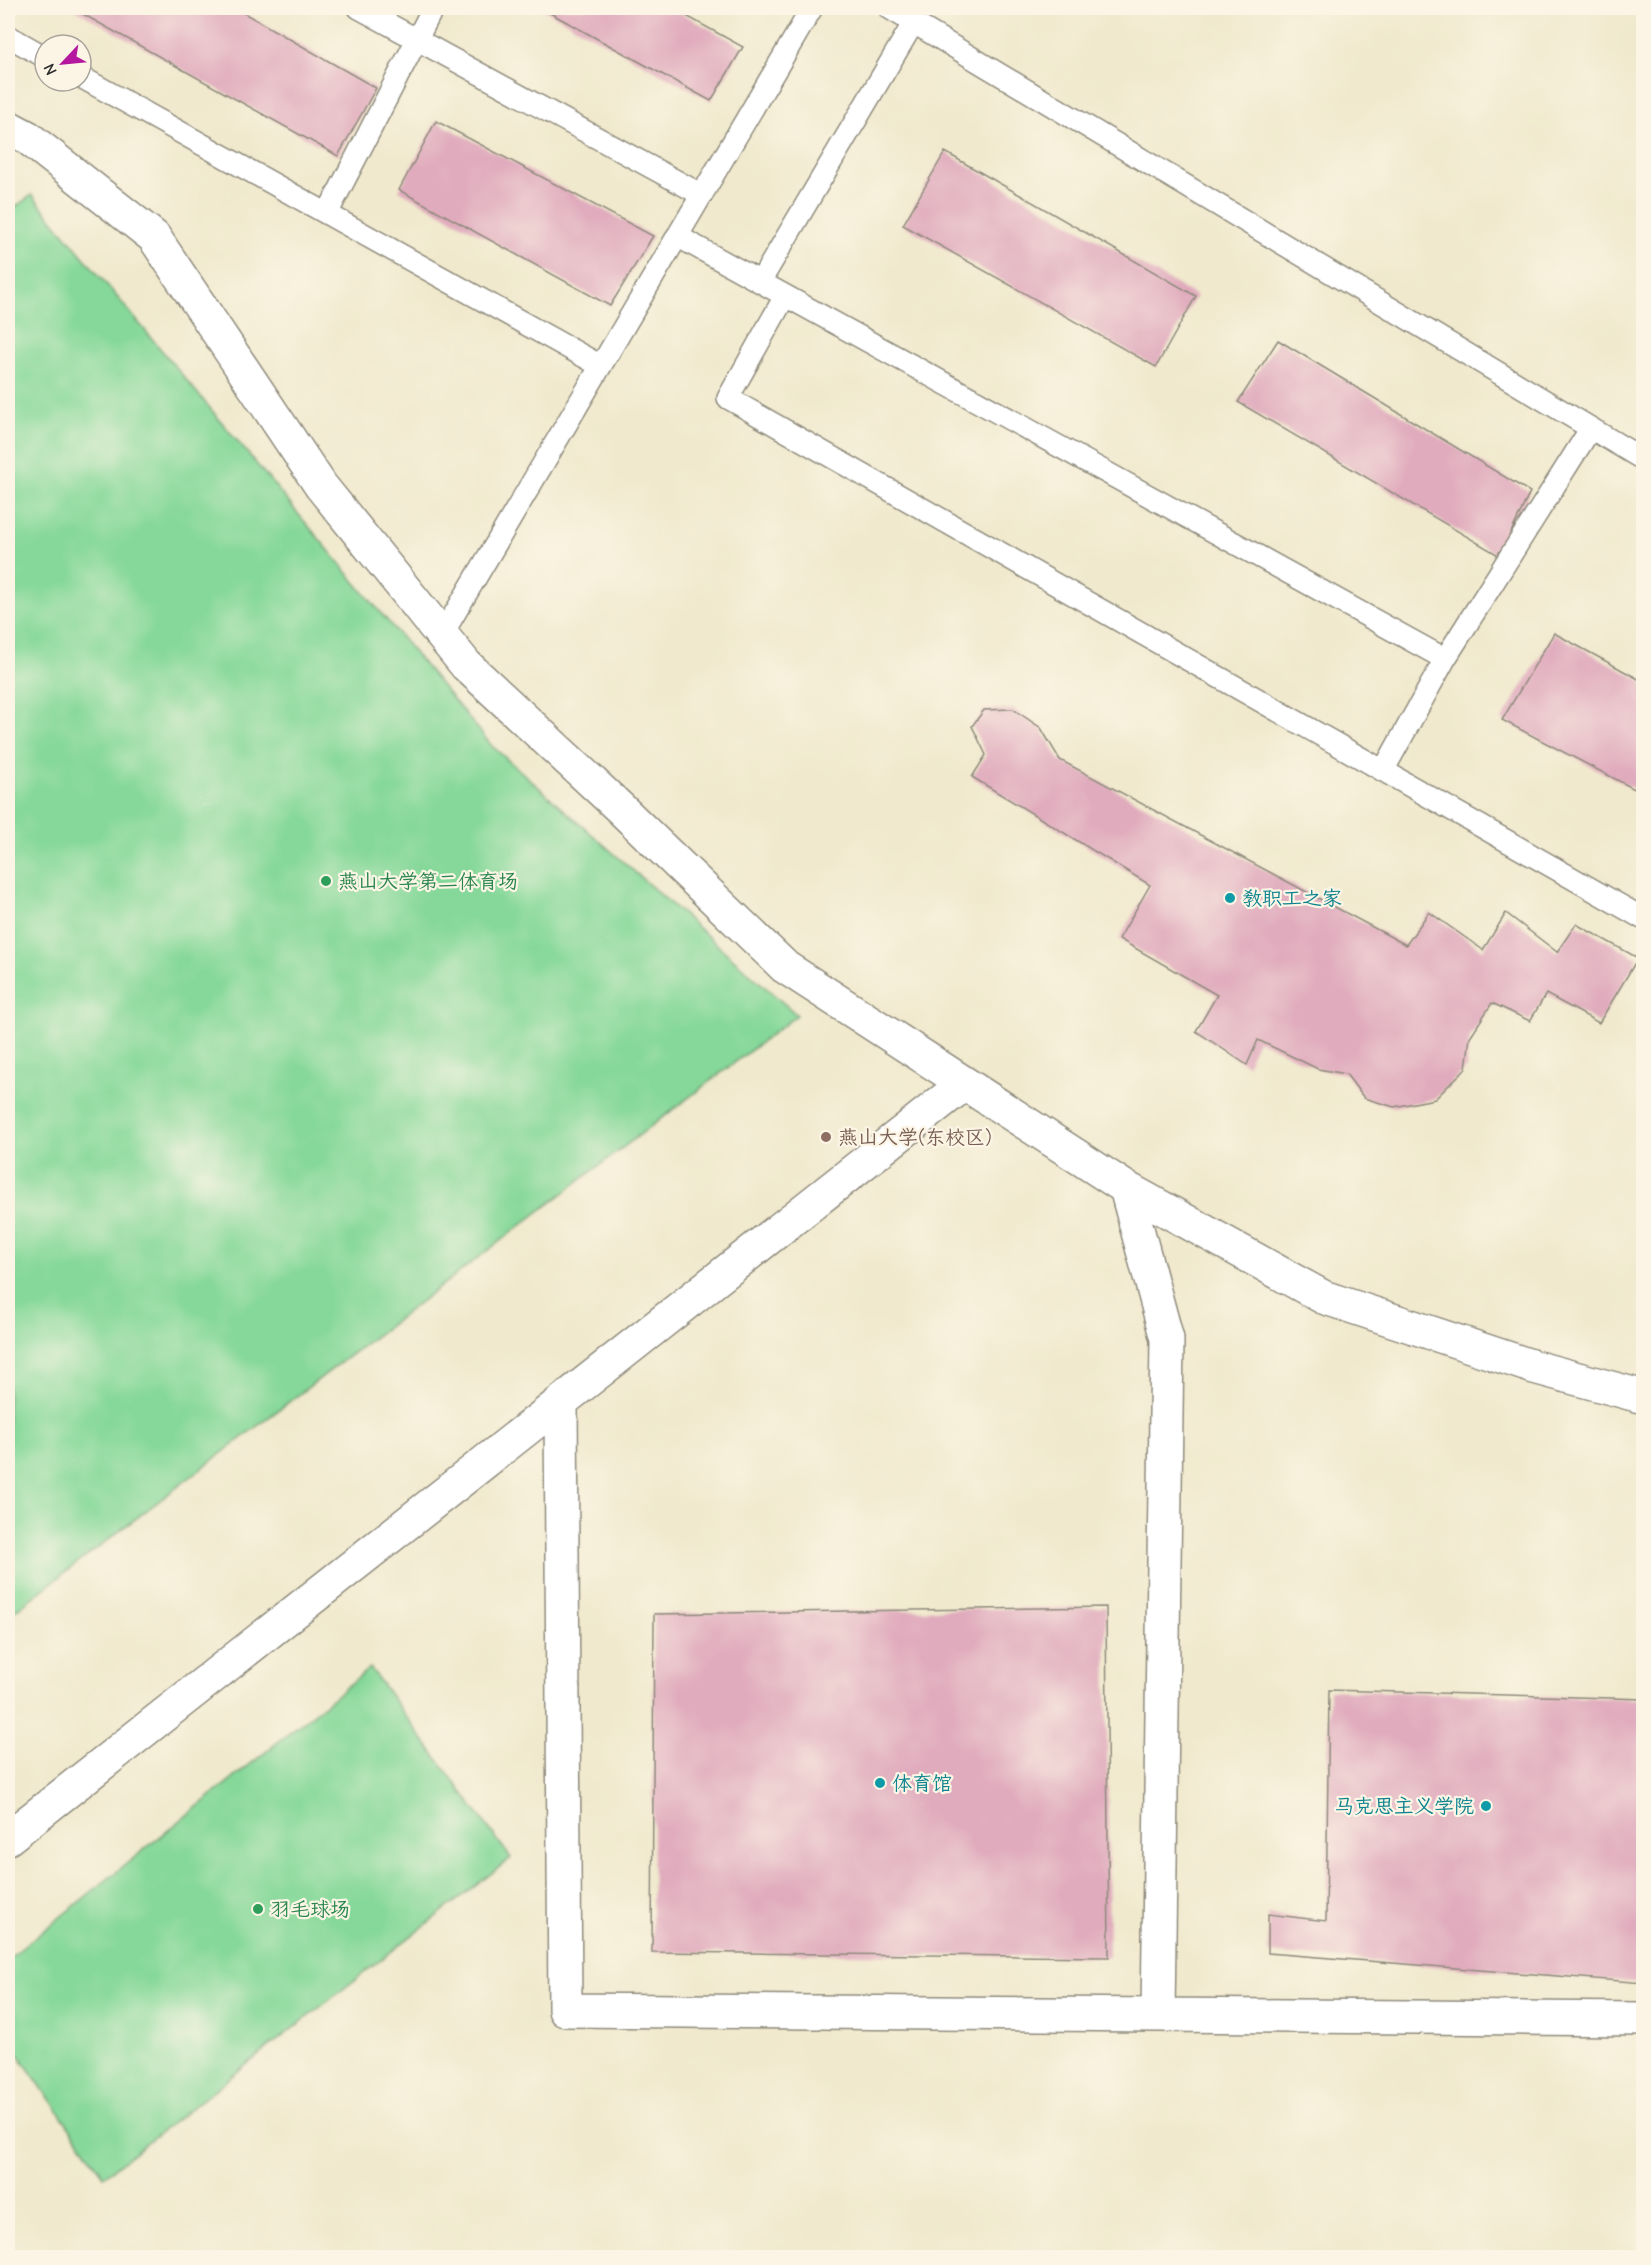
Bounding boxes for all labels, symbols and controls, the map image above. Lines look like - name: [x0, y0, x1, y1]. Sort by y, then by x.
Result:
- north arrow: [33, 33, 93, 93]
- text: N: [40, 61, 61, 78]
- place label: 燕山大学第二体育场: [338, 870, 518, 893]
- marker: 燕山大学第二体育场: [319, 874, 333, 888]
- place label: 教职工之家: [1242, 887, 1342, 910]
- marker: 教职工之家: [1223, 891, 1237, 905]
- place label: 燕山大学(东校区): [838, 1126, 992, 1149]
- marker: 燕山大学(东校区): [819, 1130, 833, 1144]
- place label: 体育馆: [892, 1772, 952, 1795]
- marker: 体育馆: [873, 1776, 887, 1790]
- place label: 马克思主义学院: [1334, 1795, 1474, 1818]
- marker: 马克思主义学院: [1479, 1799, 1493, 1813]
- place label: 羽毛球场: [270, 1898, 350, 1921]
- marker: 羽毛球场: [251, 1902, 265, 1916]

